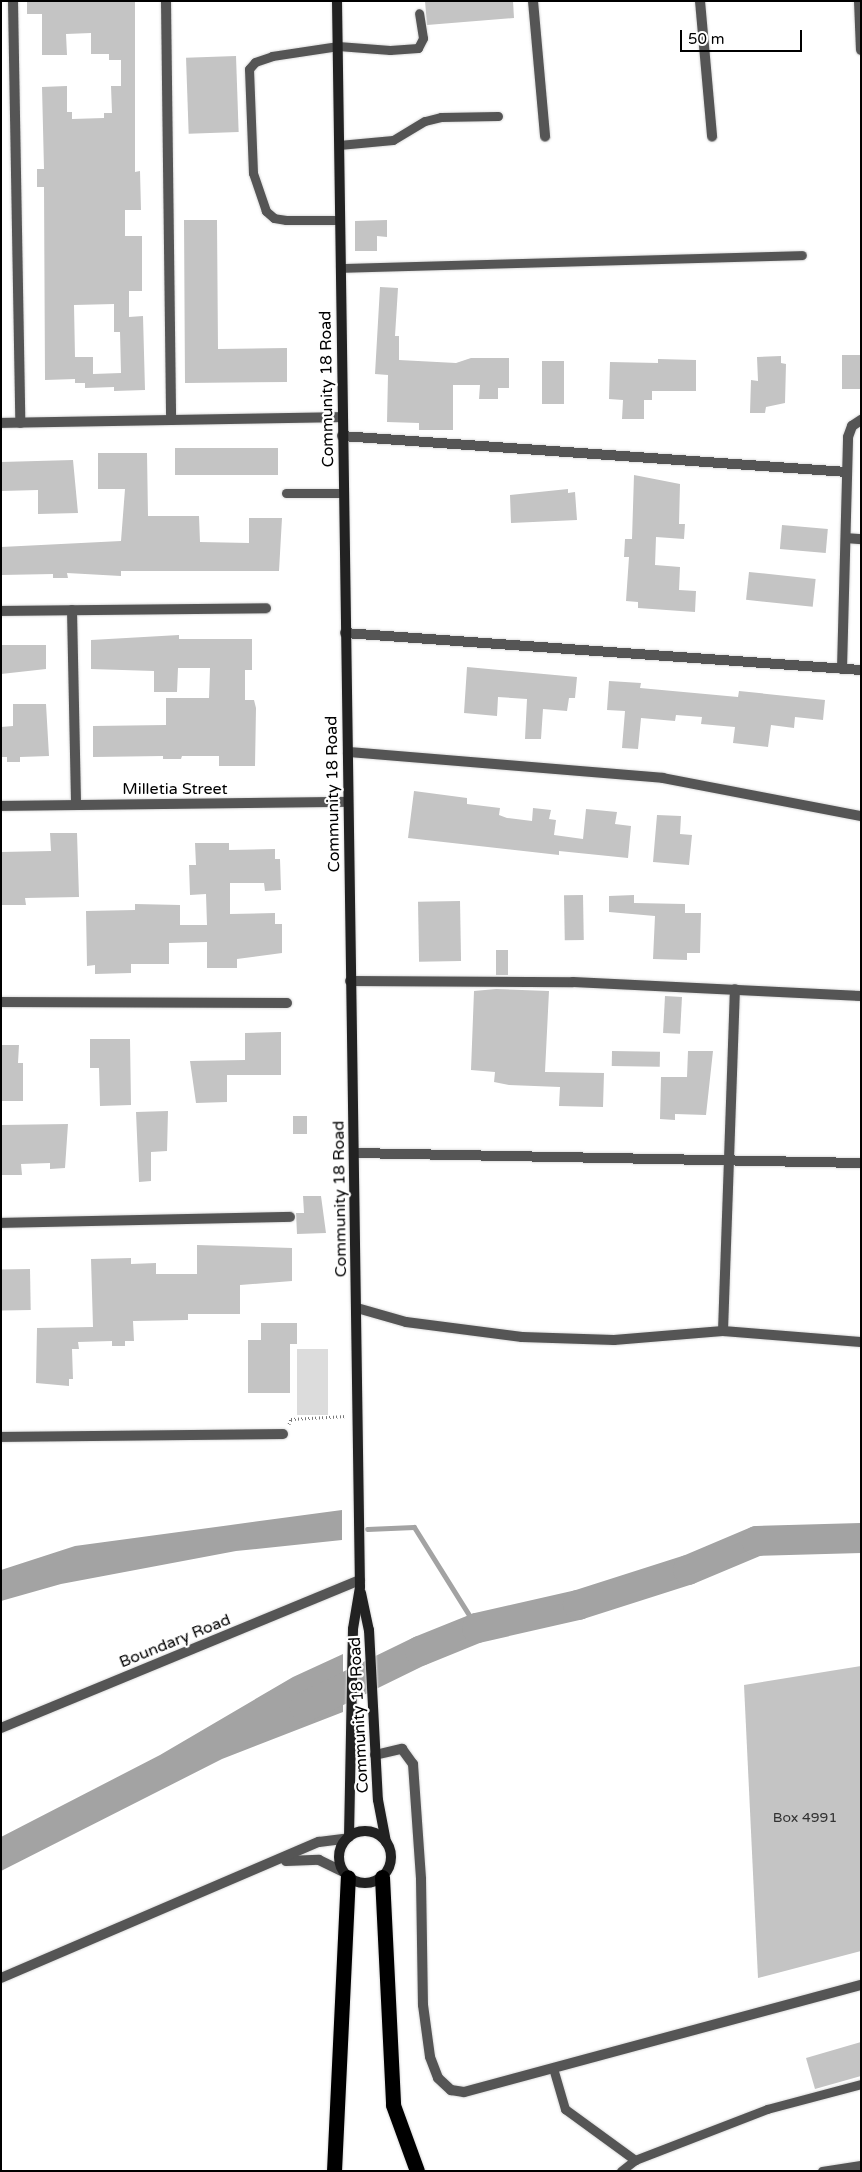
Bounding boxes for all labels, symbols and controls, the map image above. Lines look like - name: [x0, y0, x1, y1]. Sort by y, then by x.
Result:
- scale bar: [682, 20, 804, 52]
- text: 50 m: [688, 30, 725, 48]
- street label: Community 18 Road: [316, 311, 338, 467]
- street label: Community 18 Road: [322, 716, 344, 872]
- street label: Milletia Street: [122, 779, 228, 799]
- street label: Community 18 Road: [329, 1121, 351, 1277]
- street label: Boundary Road: [117, 1610, 233, 1672]
- street label: Community 18 Road: [345, 1636, 373, 1794]
- house number: Box 4991: [773, 1810, 837, 1826]

